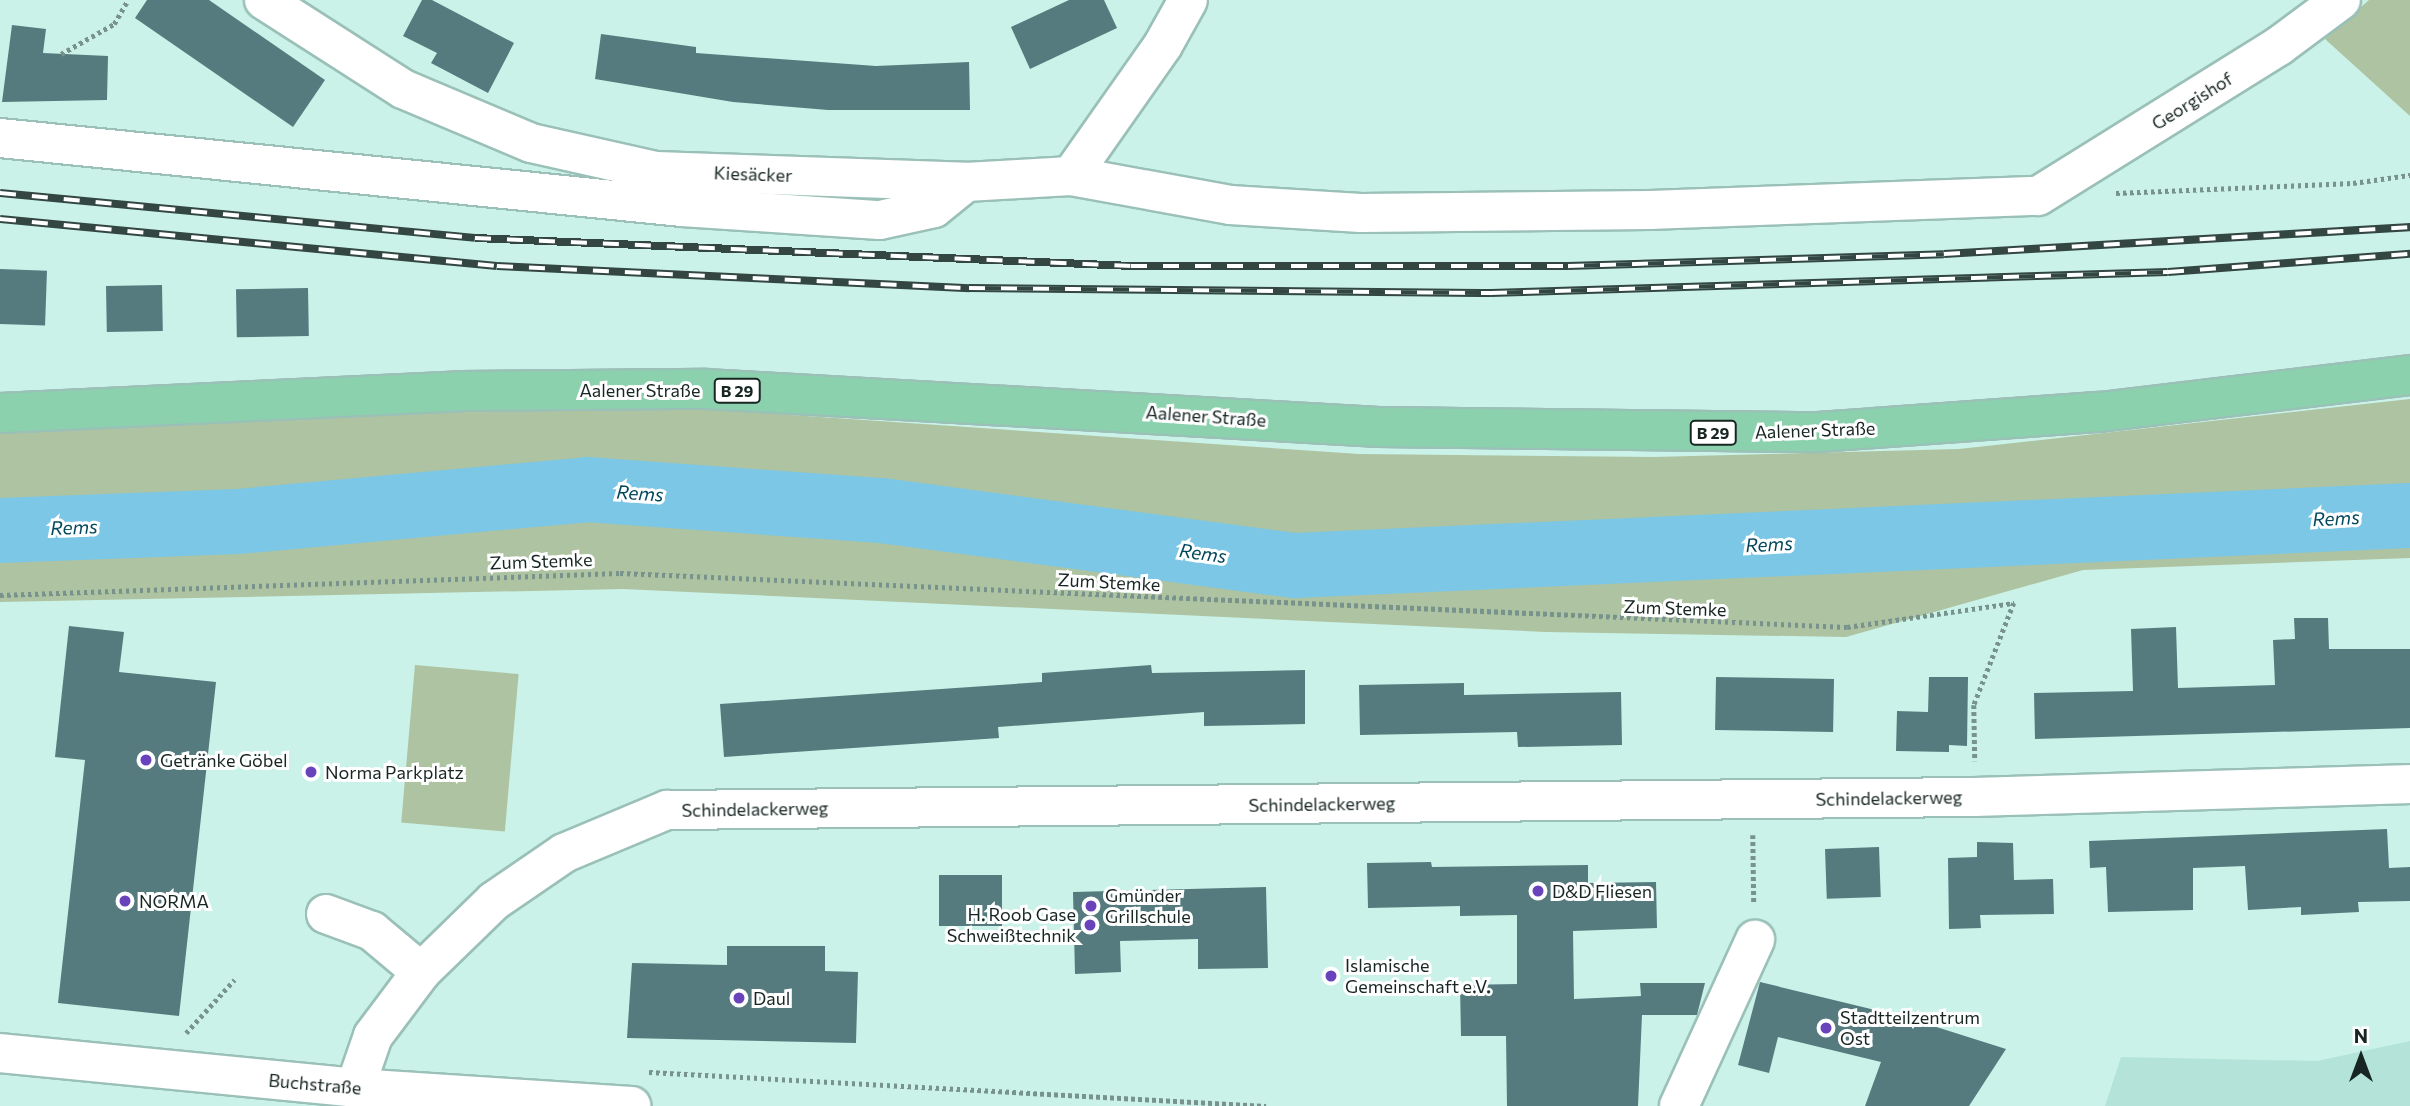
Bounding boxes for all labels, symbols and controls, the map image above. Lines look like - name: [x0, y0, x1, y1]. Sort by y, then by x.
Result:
- street label: Georgishof: [2148, 68, 2236, 134]
- street label: Kiesäcker: [713, 162, 793, 186]
- road number: B 29: [712, 378, 762, 404]
- street label: Aalener Straße: [580, 379, 700, 401]
- street label: Aalener Straße: [1145, 401, 1267, 431]
- street label: Aalener Straße: [1754, 417, 1876, 443]
- road number: B 29: [1688, 420, 1738, 446]
- water label: Rems: [616, 480, 664, 506]
- water label: Rems: [2312, 505, 2360, 531]
- water label: Rems: [50, 515, 98, 539]
- water label: Rems: [1745, 531, 1793, 557]
- water label: Rems: [1178, 538, 1228, 568]
- street label: Zum Stemke: [489, 548, 593, 574]
- street label: Zum Stemke: [1057, 569, 1161, 595]
- street label: Zum Stemke: [1623, 595, 1727, 621]
- place label: Getränke Göbel: [160, 749, 288, 771]
- marker: Getränke Göbel: [138, 752, 154, 768]
- place label: Norma Parkplatz: [325, 761, 464, 783]
- marker: Norma Parkplatz: [303, 764, 319, 780]
- street label: Schindelackerweg: [1815, 786, 1963, 810]
- street label: Schindelackerweg: [1248, 792, 1396, 816]
- street label: Schindelackerweg: [681, 797, 829, 821]
- place label: D&D Fliesen: [1552, 880, 1652, 902]
- marker: D&D Fliesen: [1530, 883, 1546, 899]
- place label: Gmünder Grillschule: [1105, 885, 1191, 928]
- place label: NORMA: [139, 890, 209, 912]
- marker: NORMA: [117, 893, 133, 909]
- marker: Gmünder Grillschule: [1083, 898, 1099, 914]
- place label: H. Roob Gase Schweißtechnik: [947, 904, 1076, 946]
- marker: H. Roob Gase Schweißtechnik: [1082, 917, 1098, 933]
- place label: Islamische Gemeinschaft e.V.: [1345, 955, 1491, 998]
- marker: Islamische Gemeinschaft e.V.: [1323, 968, 1339, 984]
- place label: Daul: [753, 987, 790, 1009]
- marker: Daul: [731, 990, 747, 1006]
- place label: Stadtteilzentrum Ost: [1840, 1007, 1980, 1050]
- marker: Stadtteilzentrum Ost: [1818, 1020, 1834, 1036]
- north arrow: [2326, 1022, 2396, 1092]
- text: N: [2354, 1024, 2368, 1047]
- street label: Buchstraße: [268, 1069, 362, 1099]

